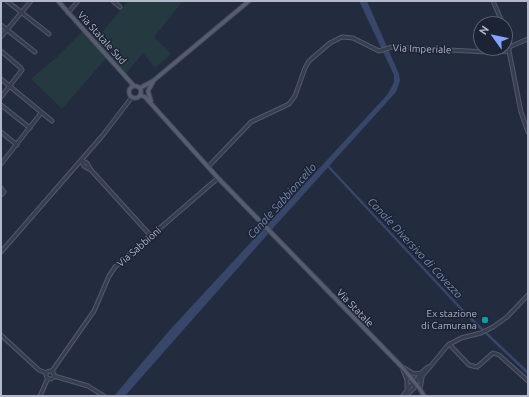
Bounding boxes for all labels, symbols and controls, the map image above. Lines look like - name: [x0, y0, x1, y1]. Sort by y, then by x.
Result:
- street label: Via Statale Sud: [75, 9, 129, 67]
- north arrow: [473, 16, 513, 56]
- text: N: [477, 23, 491, 37]
- street label: Via Imperiale: [393, 42, 451, 56]
- water label: Canale Sabbioncello: [245, 161, 319, 241]
- water label: Canale Diversivo di Cavezzo: [365, 195, 465, 301]
- street label: Via Sabbioni: [114, 224, 164, 270]
- street label: Via Statale: [334, 287, 376, 329]
- place label: Ex stazione di Camurana: [421, 308, 477, 332]
- marker: Ex stazione di Camurana: [480, 315, 490, 325]

